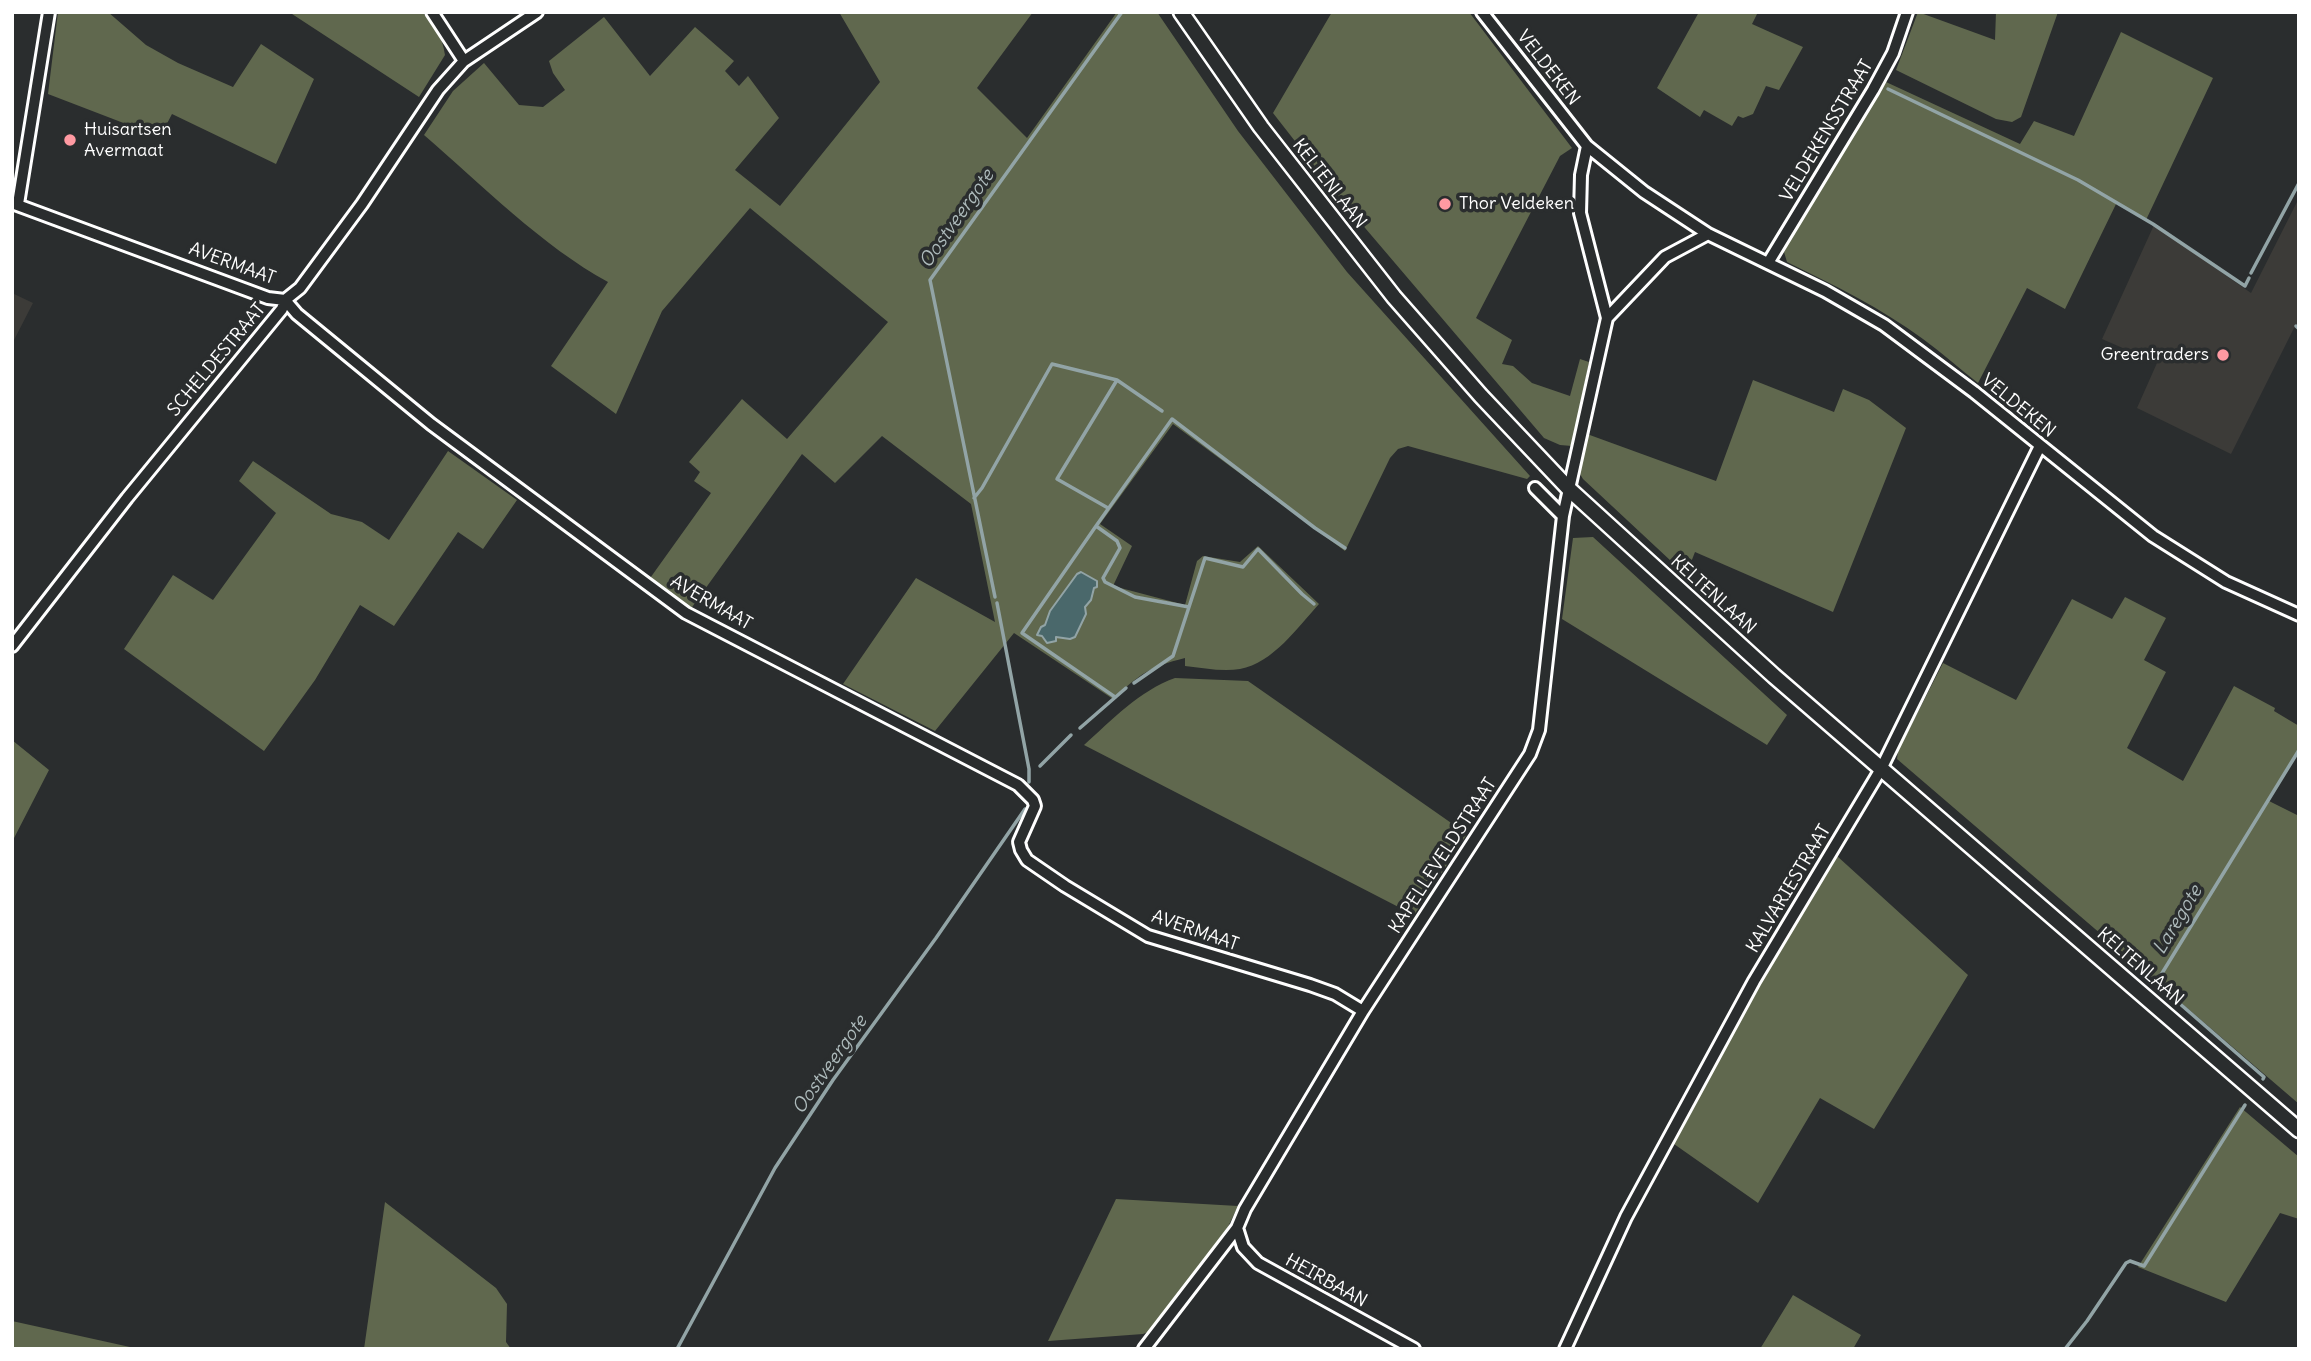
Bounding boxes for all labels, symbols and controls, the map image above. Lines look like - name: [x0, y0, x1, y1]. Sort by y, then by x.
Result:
- street label: VELDEKEN: [1512, 26, 1584, 110]
- street label: VELDEKENSSTRAAT: [1776, 56, 1878, 206]
- place label: Huisartsen Avermaat: [84, 119, 172, 162]
- marker: Huisartsen Avermaat: [62, 132, 78, 148]
- street label: KELTENLAAN: [1287, 135, 1371, 233]
- water label: Oostveergote: [915, 165, 999, 273]
- place label: Thor Veldeken: [1459, 193, 1574, 215]
- marker: Thor Veldeken: [1437, 196, 1453, 212]
- street label: AVERMAAT: [186, 238, 278, 290]
- street label: SCHELDESTRAAT: [163, 299, 271, 421]
- place label: Greentraders: [2100, 344, 2209, 366]
- marker: Greentraders: [2215, 347, 2231, 363]
- street label: VELDEKEN: [1977, 370, 2059, 442]
- street label: KELTENLAAN: [1666, 551, 1760, 639]
- street label: AVERMAAT: [666, 571, 756, 635]
- street label: KAPELLEVELDSTRAAT: [1385, 774, 1501, 938]
- street label: KALVARIESTRAAT: [1742, 821, 1836, 957]
- water label: Laregote: [2149, 882, 2207, 958]
- street label: AVERMAAT: [1149, 906, 1241, 956]
- street label: KELTENLAAN: [2092, 924, 2188, 1010]
- water label: Oostveergote: [788, 1011, 872, 1119]
- street label: HEIRBAAN: [1281, 1250, 1371, 1312]

